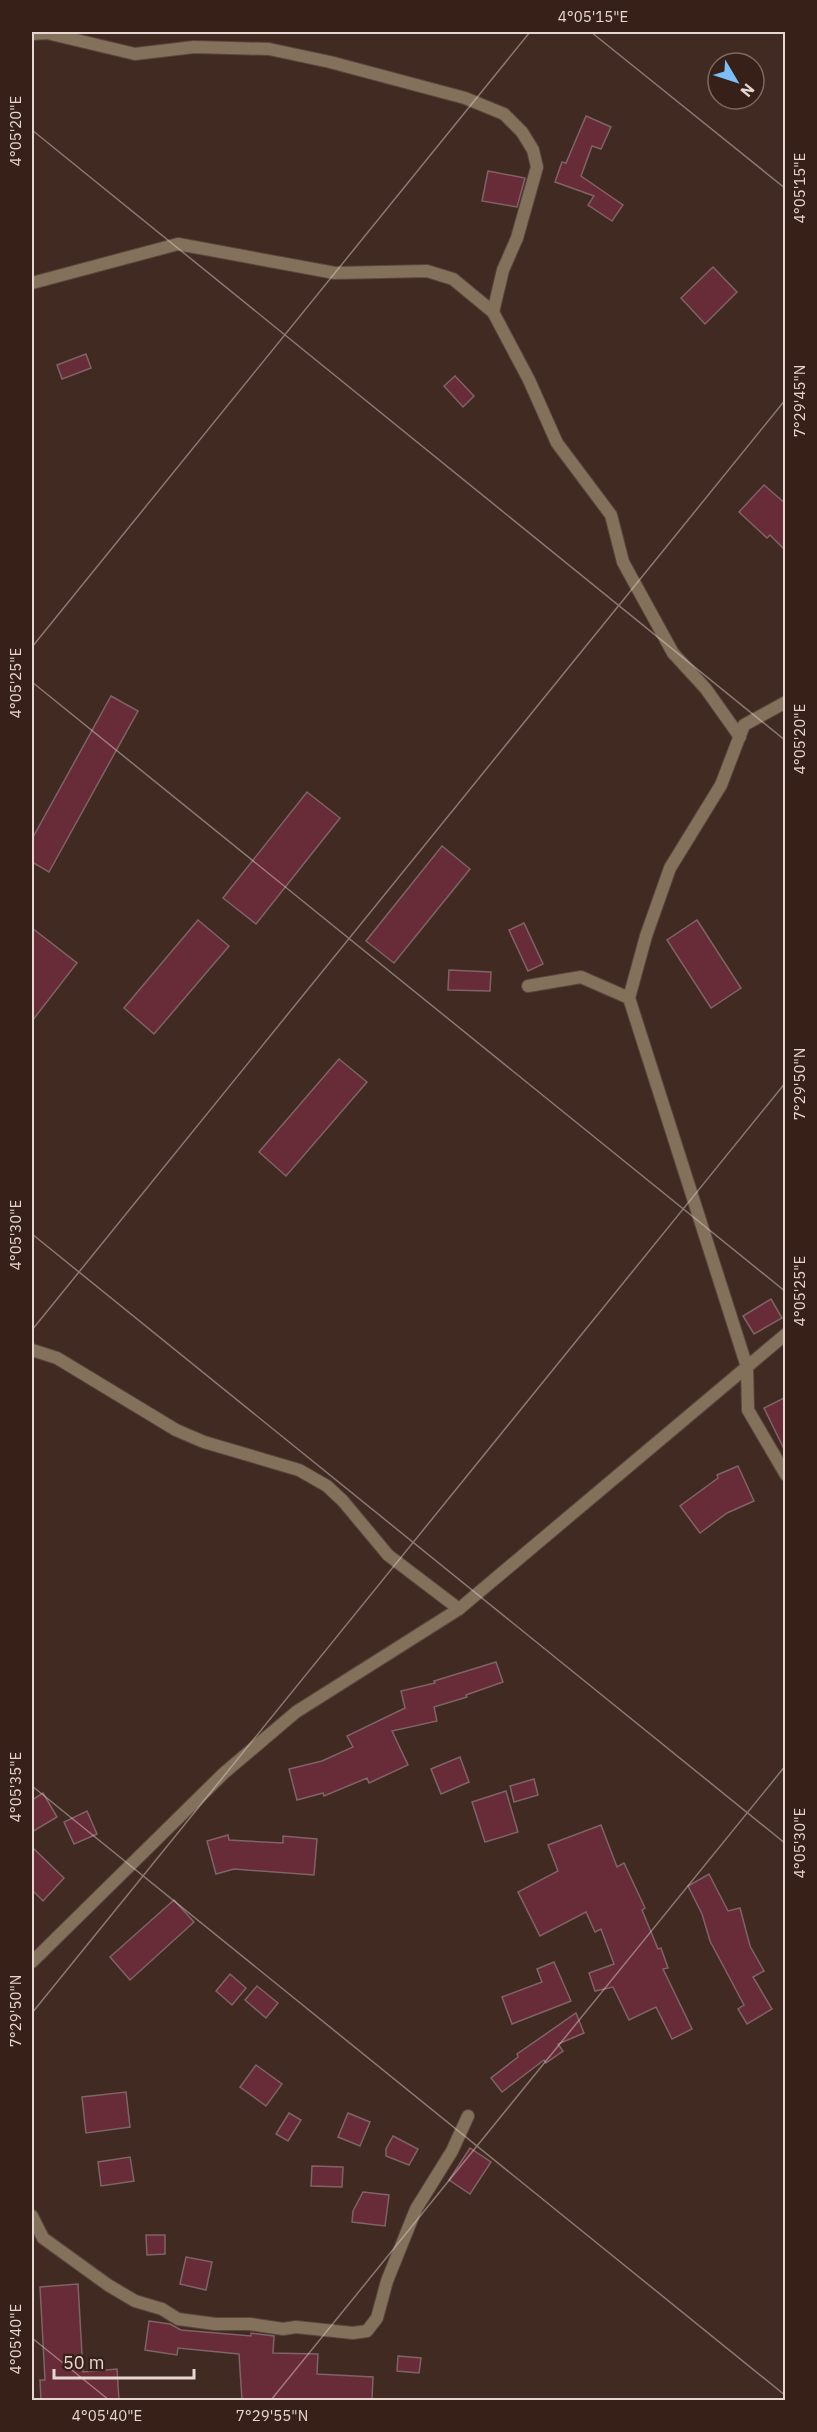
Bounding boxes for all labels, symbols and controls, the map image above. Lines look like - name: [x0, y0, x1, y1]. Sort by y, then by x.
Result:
- text: 4°05'15"E: [558, 7, 628, 26]
- north arrow: [706, 51, 766, 111]
- text: N: [736, 80, 759, 101]
- text: 4°05'20"E: [6, 96, 25, 166]
- text: 4°05'15"E: [790, 153, 809, 223]
- text: 7°29'45"N: [790, 365, 809, 437]
- text: 4°05'25"E: [6, 648, 25, 718]
- text: 4°05'20"E: [790, 704, 809, 774]
- text: 7°29'50"N: [790, 1048, 809, 1120]
- text: 4°05'30"E: [6, 1200, 25, 1270]
- text: 4°05'25"E: [790, 1256, 809, 1326]
- text: 4°05'35"E: [6, 1752, 25, 1822]
- text: 4°05'30"E: [790, 1808, 809, 1878]
- text: 7°29'50"N: [6, 1975, 25, 2047]
- text: 4°05'40"E: [6, 2304, 25, 2374]
- scale bar: [54, 2342, 194, 2380]
- text: 50 m: [63, 2351, 105, 2374]
- text: 4°05'40"E: [72, 2406, 142, 2425]
- text: 7°29'55"N: [236, 2406, 308, 2425]

